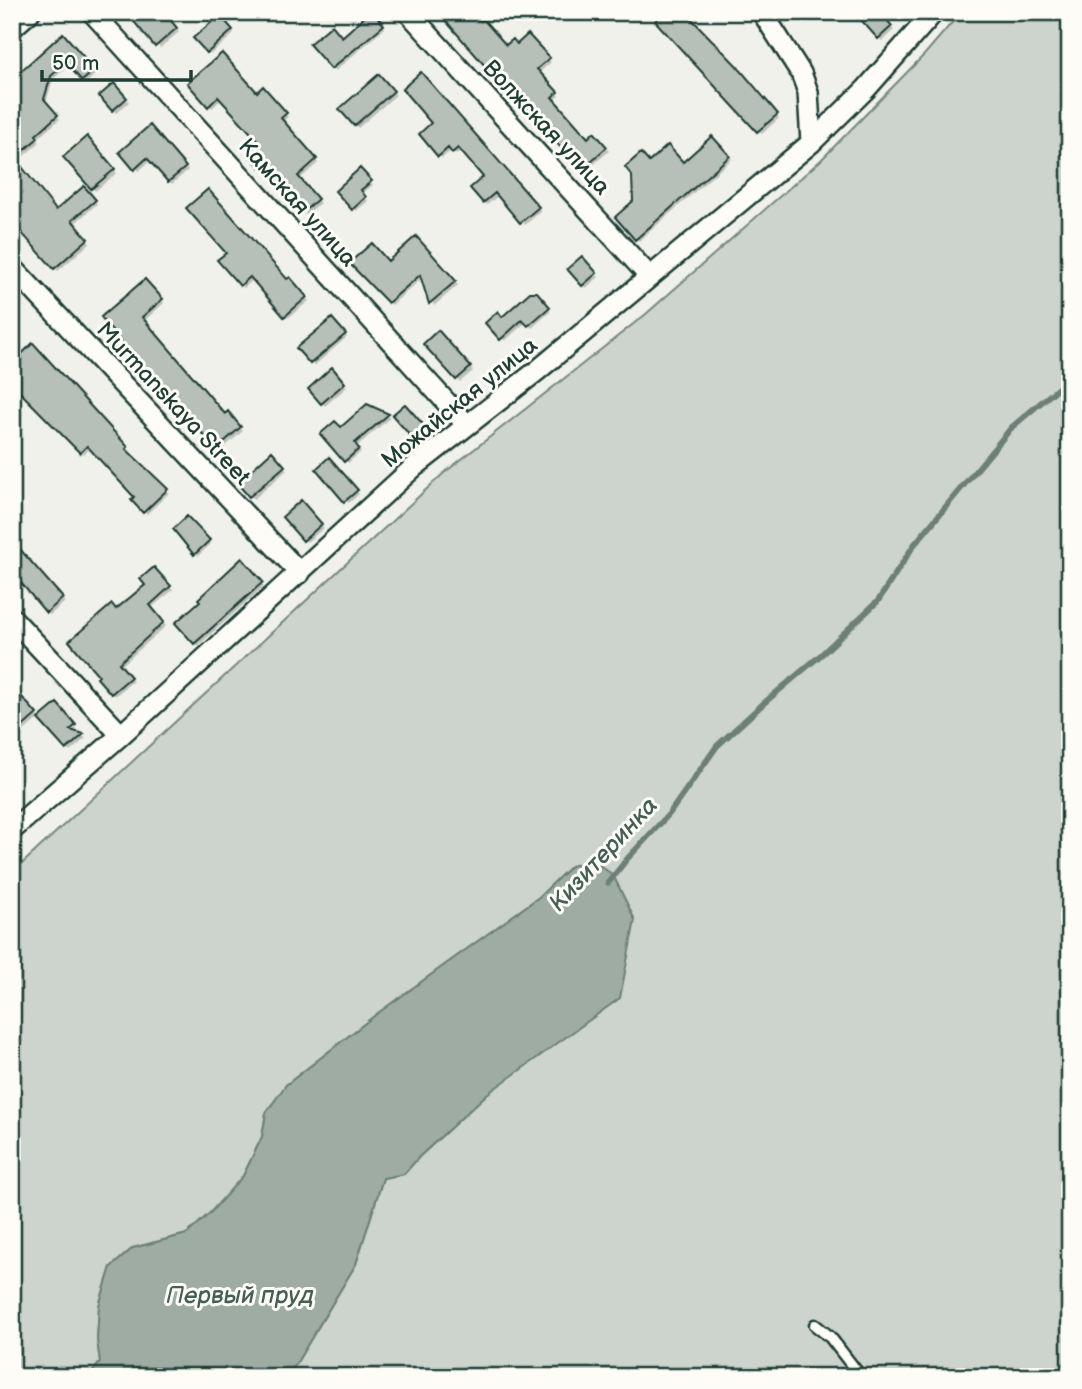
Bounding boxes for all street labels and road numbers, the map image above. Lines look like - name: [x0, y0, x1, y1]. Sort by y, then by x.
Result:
- street label: Волжская улица: [477, 54, 616, 201]
- street label: Камская улица: [232, 133, 362, 273]
- street label: Murmanskaya Street: [90, 316, 256, 491]
- street label: Можайская улица: [376, 331, 544, 474]

